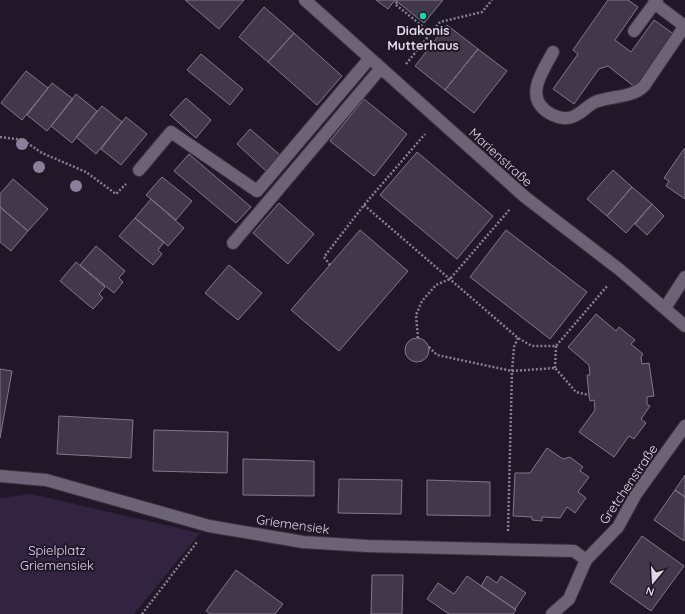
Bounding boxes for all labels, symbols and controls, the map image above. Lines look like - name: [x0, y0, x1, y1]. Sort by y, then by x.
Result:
- marker: Diakonis Mutterhaus: [418, 11, 428, 21]
- place label: Diakonis Mutterhaus: [387, 22, 459, 53]
- street label: Marienstraße: [466, 124, 536, 190]
- street label: Gretchenstraße: [595, 441, 661, 527]
- street label: Griemensiek: [255, 511, 331, 537]
- park label: Spielplatz Griemensiek: [20, 542, 94, 573]
- north arrow: [633, 562, 673, 602]
- text: N: [644, 584, 656, 599]

